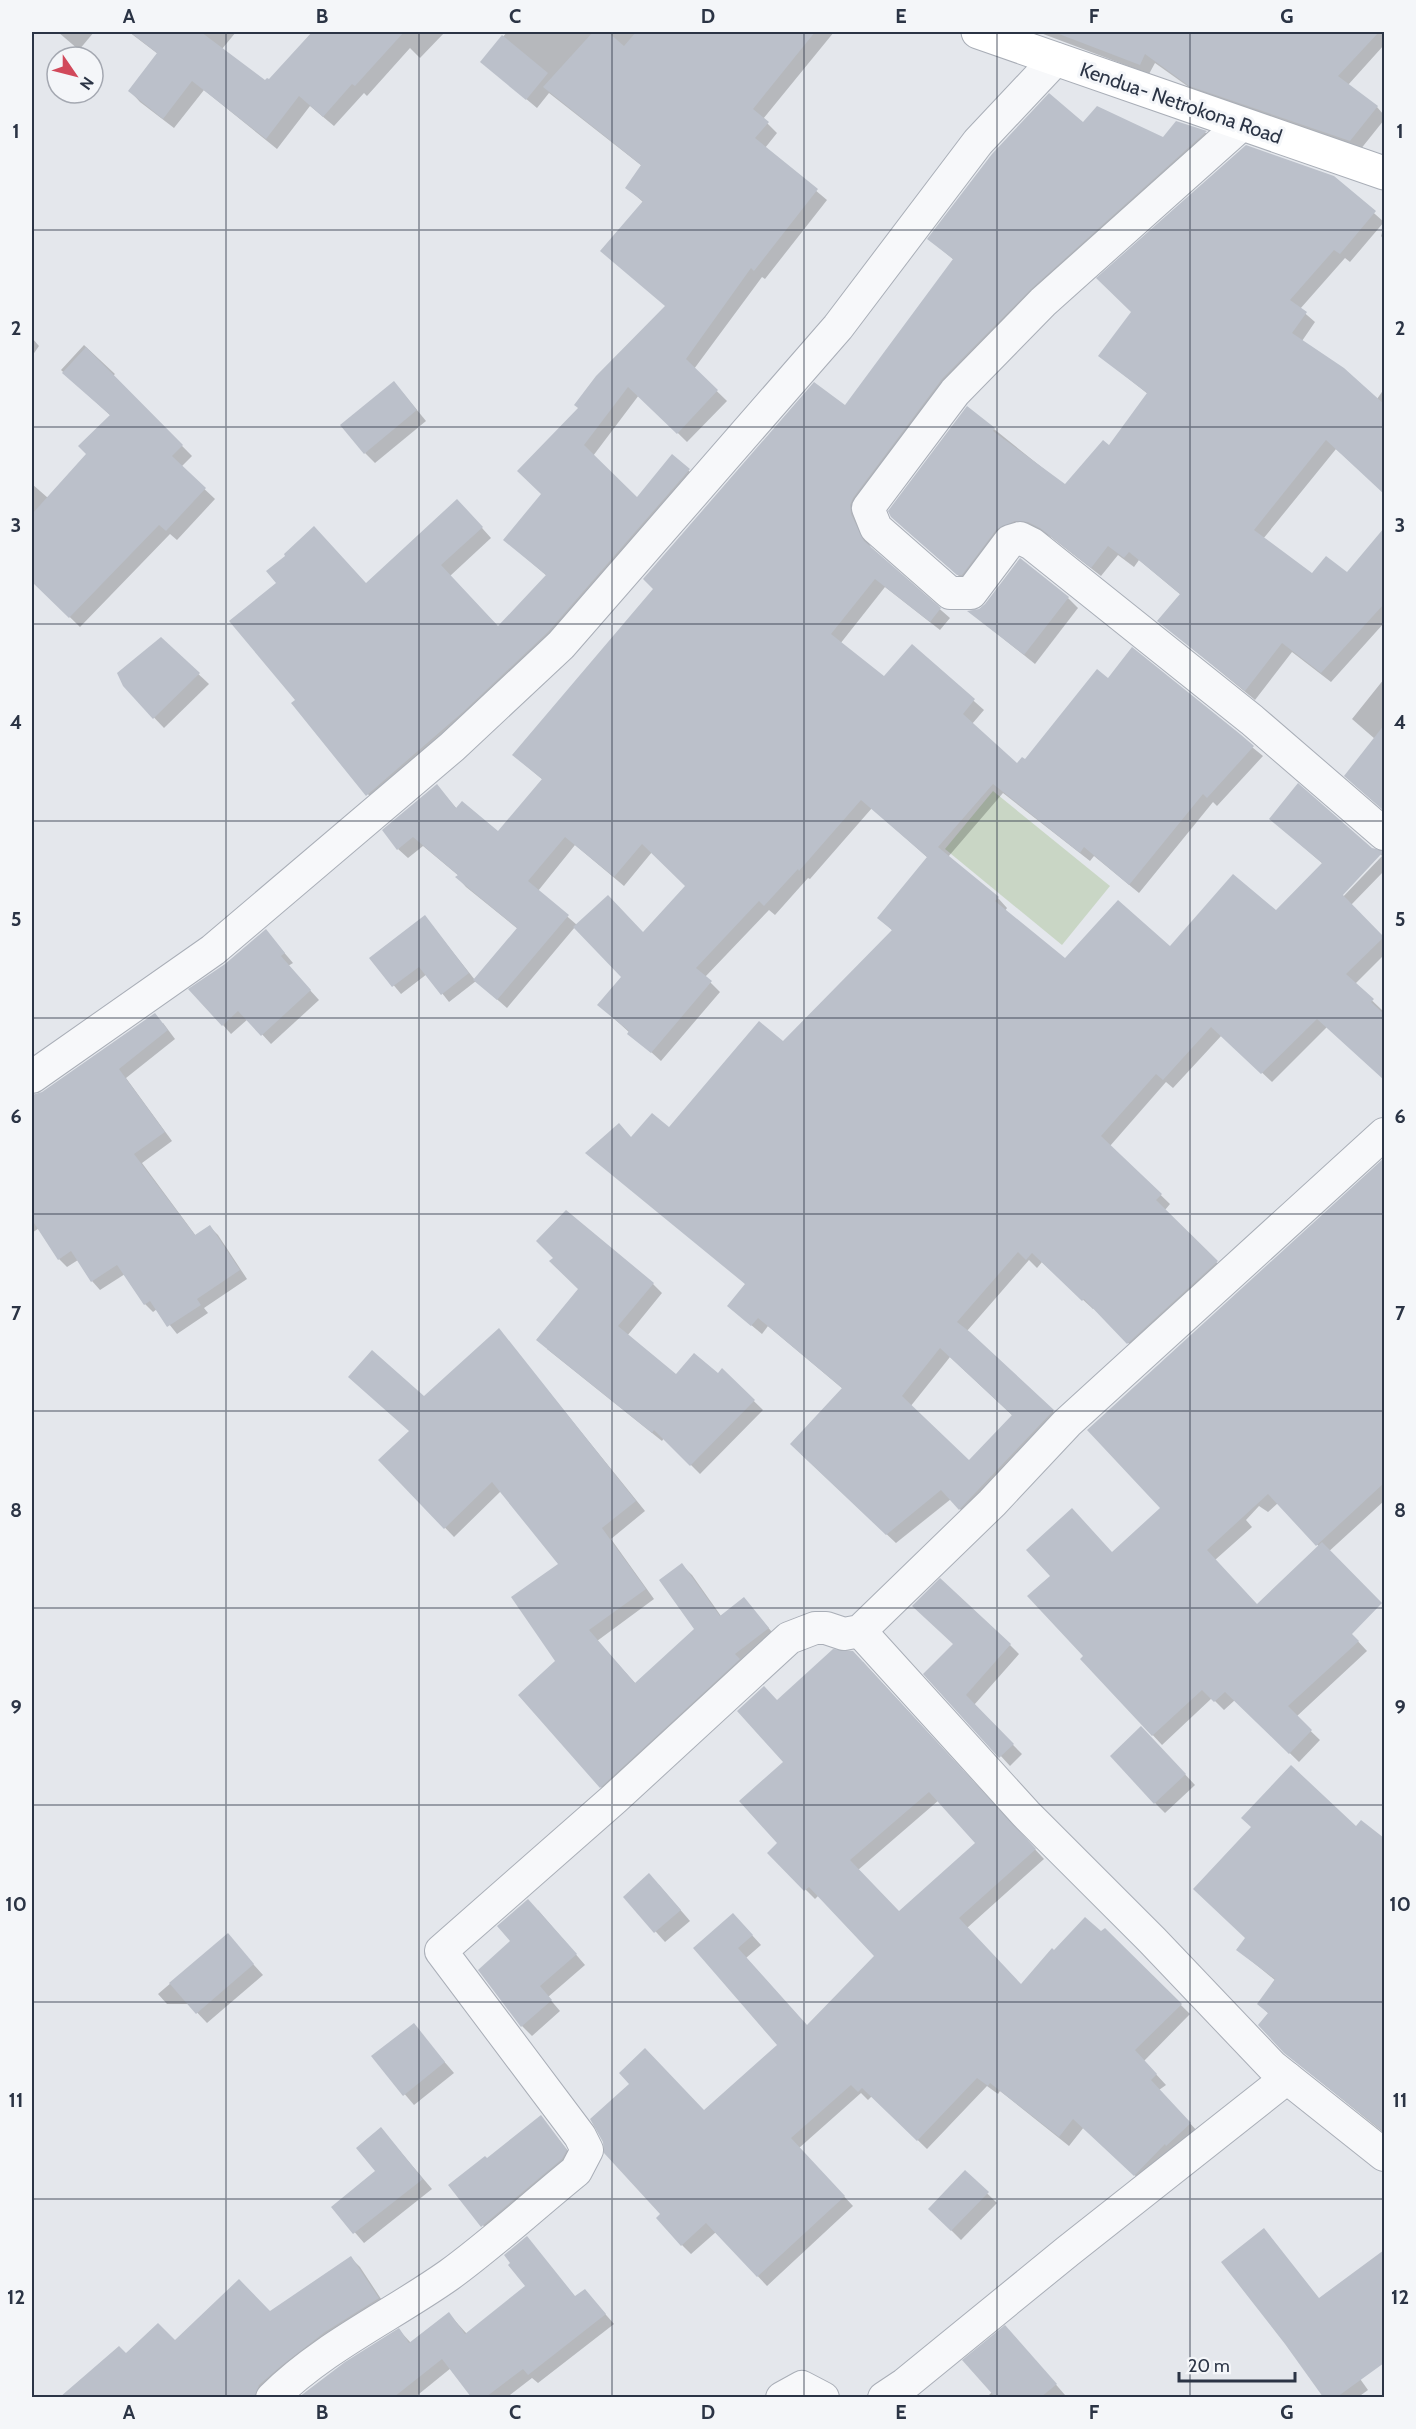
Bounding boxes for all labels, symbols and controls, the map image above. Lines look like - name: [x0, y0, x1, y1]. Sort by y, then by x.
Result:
- text: A: [123, 4, 136, 28]
- text: B: [316, 4, 328, 28]
- text: C: [509, 4, 521, 28]
- text: D: [701, 4, 715, 28]
- text: E: [895, 4, 907, 28]
- text: F: [1089, 4, 1100, 28]
- text: G: [1280, 4, 1294, 28]
- north arrow: [45, 45, 105, 105]
- street label: Kendua- Netrokona Road: [1077, 57, 1285, 149]
- text: N: [76, 73, 98, 93]
- text: 1: [12, 119, 20, 143]
- text: 1: [1396, 119, 1404, 143]
- text: 2: [11, 316, 21, 340]
- text: 2: [1395, 316, 1405, 340]
- text: 3: [11, 513, 21, 537]
- text: 3: [1395, 513, 1405, 537]
- text: 4: [10, 710, 22, 734]
- text: 4: [1394, 710, 1406, 734]
- text: 5: [11, 907, 21, 931]
- text: 5: [1395, 907, 1405, 931]
- text: 6: [10, 1104, 22, 1128]
- text: 6: [1394, 1104, 1406, 1128]
- text: 7: [11, 1301, 22, 1325]
- text: 7: [1395, 1301, 1406, 1325]
- text: 8: [10, 1498, 22, 1522]
- text: 8: [1394, 1498, 1406, 1522]
- text: 9: [10, 1695, 22, 1719]
- text: 9: [1394, 1695, 1406, 1719]
- text: 10: [5, 1892, 27, 1916]
- text: 10: [1389, 1892, 1411, 1916]
- text: 11: [9, 2088, 23, 2112]
- text: 11: [1393, 2088, 1407, 2112]
- text: 12: [7, 2285, 25, 2309]
- text: 12: [1391, 2285, 1409, 2309]
- scale bar: [1179, 2345, 1294, 2383]
- text: 20 m: [1188, 2355, 1230, 2377]
- text: A: [123, 2400, 136, 2424]
- text: B: [316, 2400, 328, 2424]
- text: C: [509, 2400, 521, 2424]
- text: D: [701, 2400, 715, 2424]
- text: E: [895, 2400, 907, 2424]
- text: F: [1089, 2400, 1100, 2424]
- text: G: [1280, 2400, 1294, 2424]

